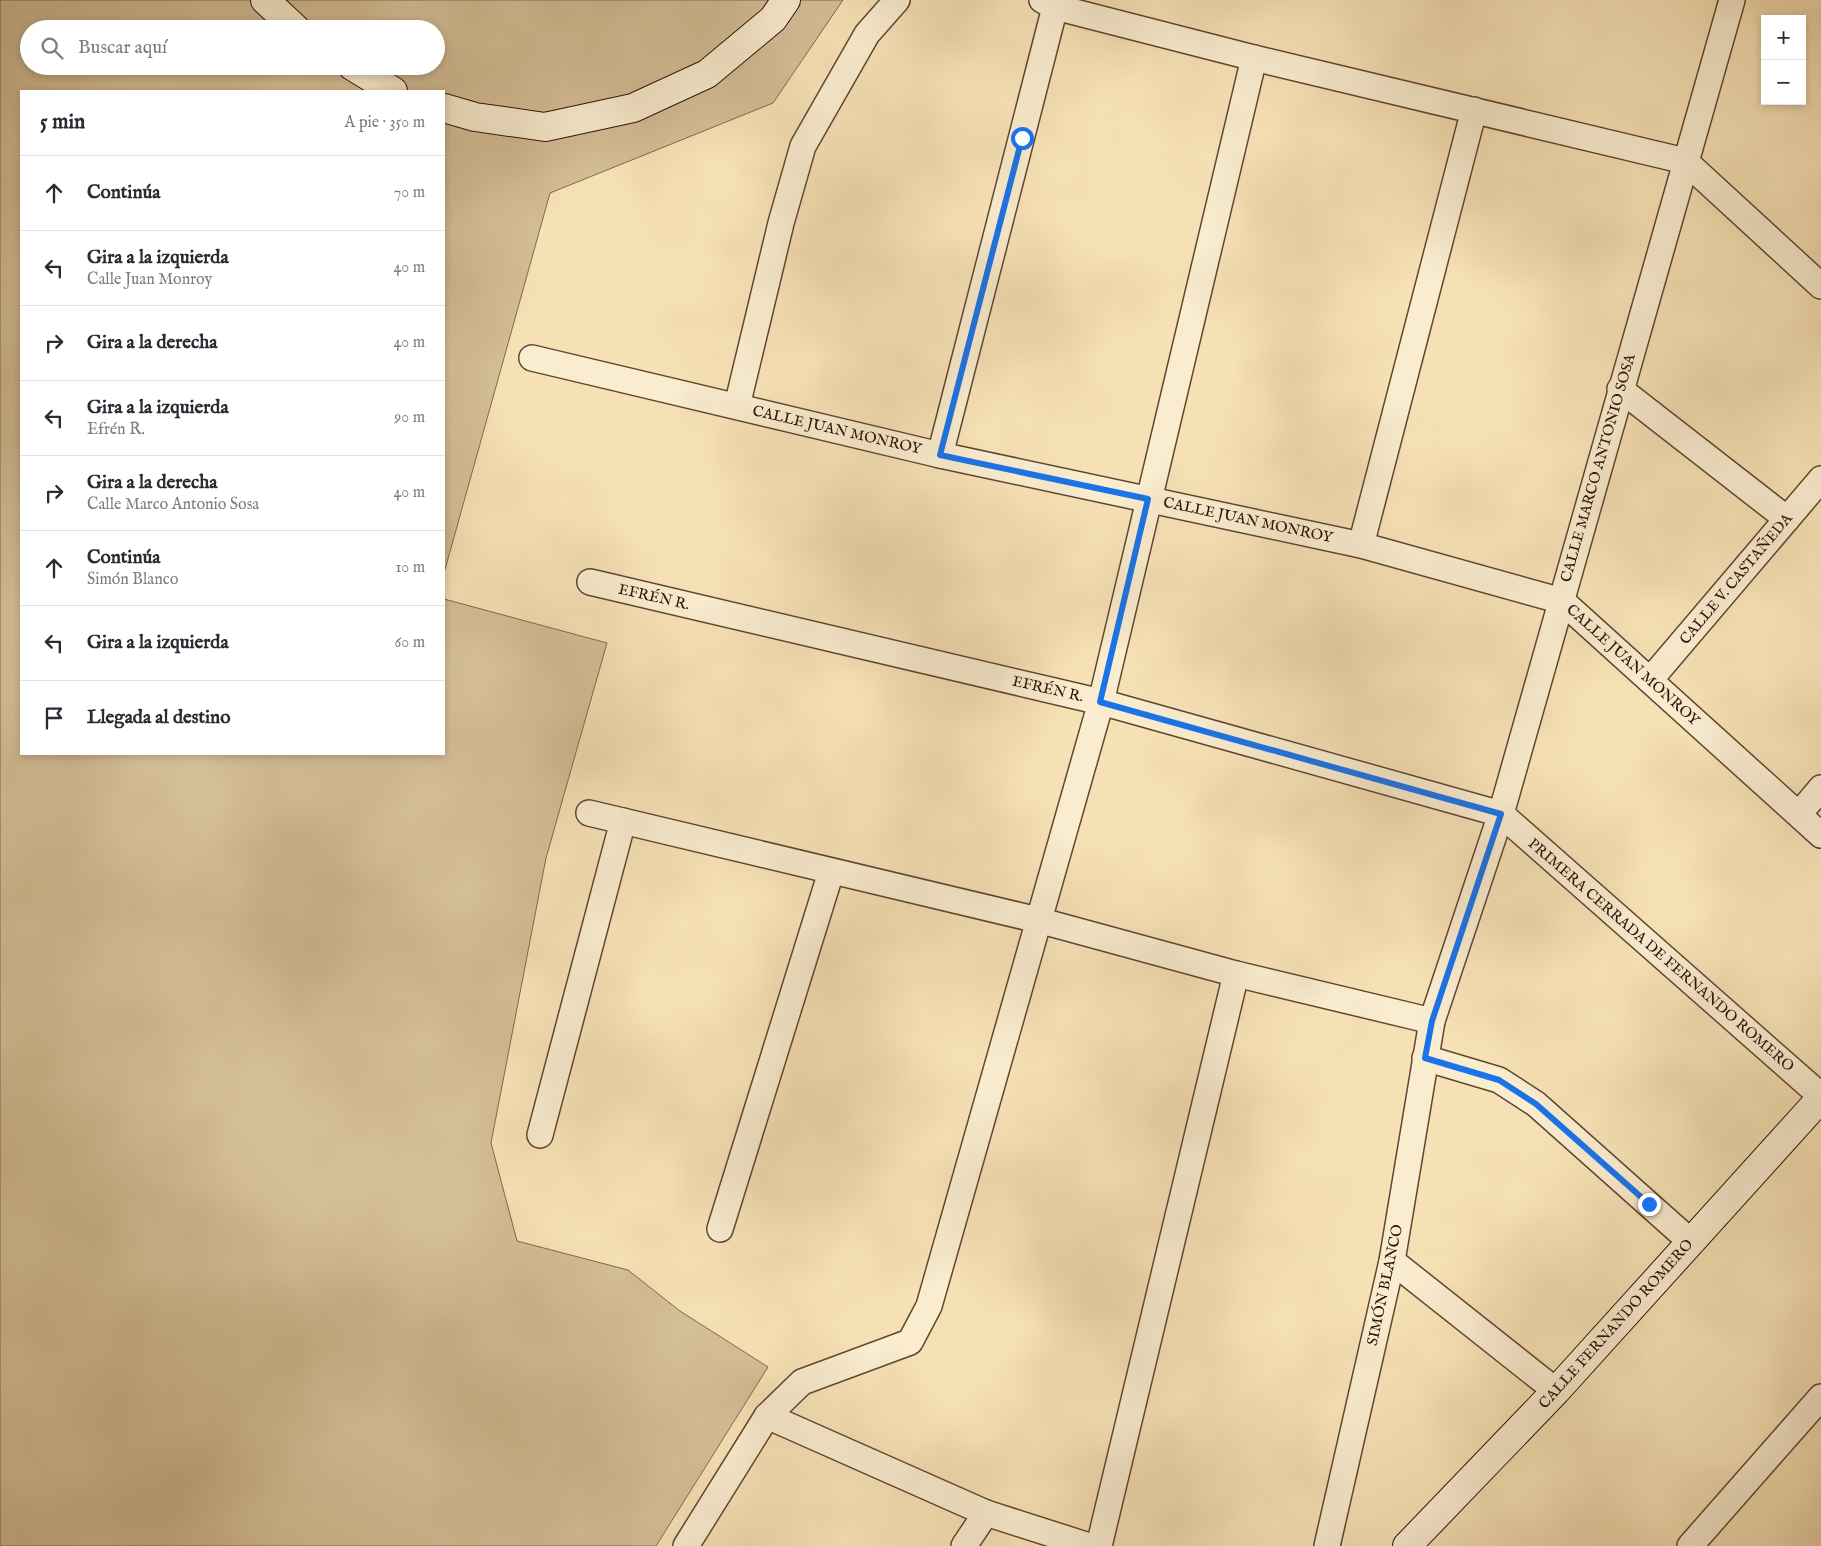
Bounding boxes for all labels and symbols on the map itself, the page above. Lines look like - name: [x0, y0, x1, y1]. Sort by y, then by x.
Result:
- route start: [1011, 127, 1034, 150]
- street label: CALLE MARCO ANTONIO SOSA: [1556, 351, 1640, 584]
- street label: CALLE JUAN MONROY: [751, 401, 924, 459]
- street label: CALLE JUAN MONROY: [1162, 493, 1335, 547]
- street label: CALLE V. CASTAÑEDA: [1675, 509, 1797, 649]
- street label: EFRÉN R.: [616, 580, 692, 614]
- street label: CALLE JUAN MONROY: [1562, 600, 1704, 730]
- street label: EFRÉN R.: [1010, 672, 1086, 706]
- street label: PRIMERA CERRADA DE FERNANDO ROMERO: [1524, 834, 1798, 1076]
- route end: [1638, 1193, 1661, 1216]
- street label: SIMÓN BLANCO: [1363, 1223, 1407, 1347]
- street label: CALLE FERNANDO ROMERO: [1535, 1235, 1697, 1413]

